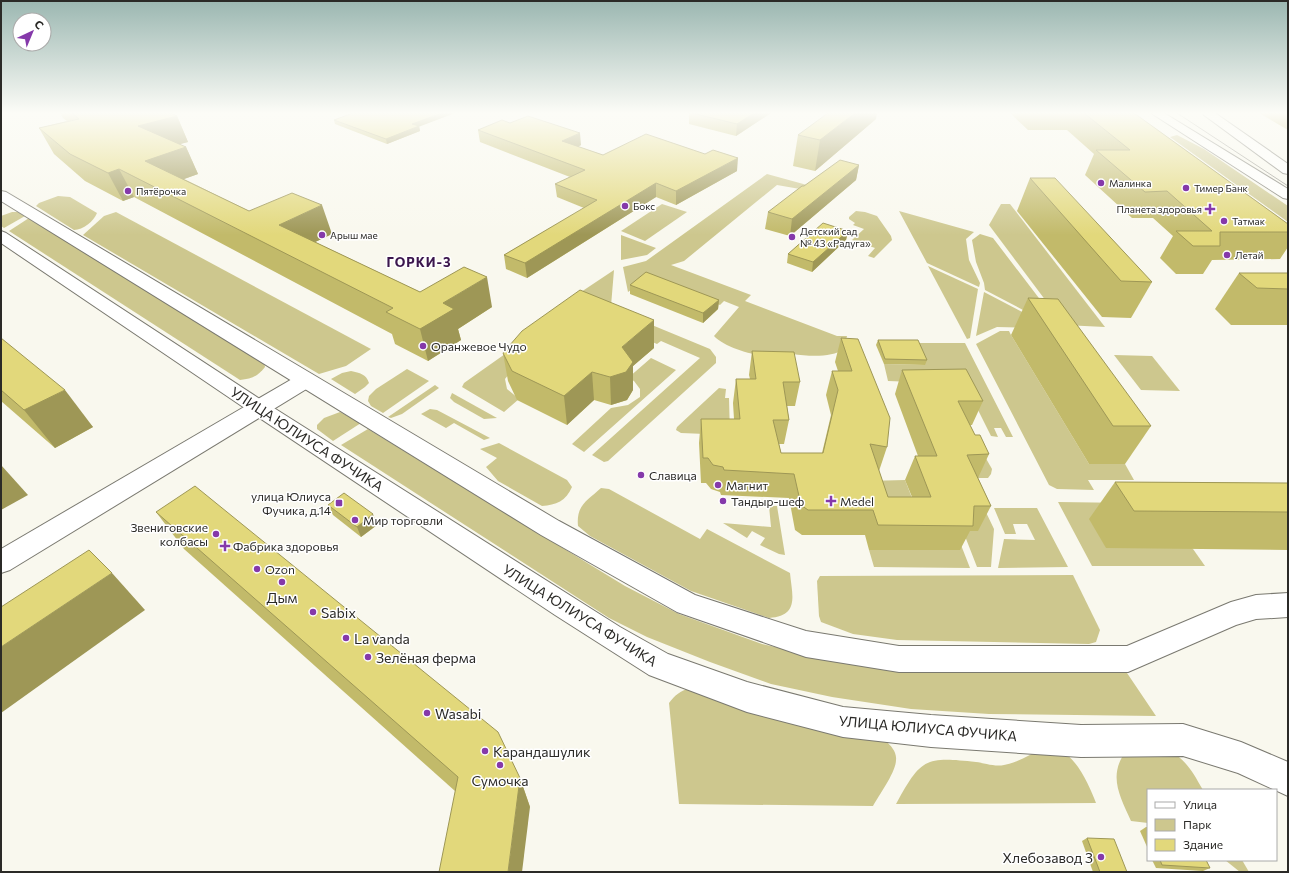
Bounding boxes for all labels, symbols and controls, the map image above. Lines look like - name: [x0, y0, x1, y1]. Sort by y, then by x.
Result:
- north arrow: [12, 12, 52, 52]
- text: С: [32, 17, 47, 32]
- place label: Малинка: [1109, 177, 1151, 189]
- marker: Малинка: [1096, 178, 1106, 188]
- place label: Тимер Банк: [1194, 182, 1249, 194]
- marker: Тимер Банк: [1181, 183, 1191, 193]
- place label: Пятёрочка: [136, 185, 186, 197]
- marker: Пятёрочка: [123, 186, 133, 196]
- place label: Бокс: [633, 200, 655, 212]
- marker: Бокс: [620, 201, 630, 211]
- place label: Планета здоровья: [1117, 203, 1202, 215]
- marker: Планета здоровья: [1205, 204, 1215, 214]
- place label: Татмак: [1232, 215, 1266, 227]
- marker: Татмак: [1219, 216, 1229, 226]
- place label: Детский сад № 43 «Радуга»: [800, 225, 871, 249]
- place label: Арыш мае: [330, 229, 378, 241]
- marker: Арыш мае: [317, 230, 327, 240]
- marker: Детский сад № 43 «Радуга»: [787, 232, 797, 242]
- place label: Летай: [1235, 249, 1263, 261]
- marker: Летай: [1222, 250, 1232, 260]
- district label: ГОРКИ-3: [386, 254, 452, 270]
- place label: Оранжевое Чудо: [431, 339, 527, 353]
- marker: Оранжевое Чудо: [418, 341, 428, 351]
- street label: УЛИЦА ЮЛИУСА ФУЧИКА: [227, 383, 387, 495]
- place label: Славица: [649, 468, 697, 482]
- marker: Славица: [636, 470, 646, 480]
- place label: Магнит: [726, 478, 769, 492]
- marker: Магнит: [713, 480, 723, 490]
- place label: улица Юлиуса Фучика, д.14: [251, 489, 331, 517]
- place label: Тандыр-шеф: [731, 494, 804, 508]
- place label: Medel: [840, 494, 874, 508]
- marker: Medel: [825, 495, 837, 507]
- marker: Тандыр-шеф: [718, 496, 728, 506]
- marker: улица Юлиуса Фучика, д.14: [334, 498, 344, 508]
- place label: Мир торговли: [363, 513, 443, 527]
- marker: Мир торговли: [350, 515, 360, 525]
- place label: Звениговские колбасы: [130, 520, 208, 548]
- marker: Звениговские колбасы: [211, 529, 221, 539]
- place label: Фабрика здоровья: [233, 539, 339, 553]
- marker: Фабрика здоровья: [220, 541, 230, 551]
- street label: УЛИЦА ЮЛИУСА ФУЧИКА: [500, 560, 661, 670]
- place label: Ozon: [265, 562, 295, 576]
- marker: Ozon: [252, 564, 262, 574]
- marker: Дым: [277, 577, 287, 587]
- place label: Дым: [266, 589, 298, 606]
- place label: Sabix: [321, 604, 356, 621]
- marker: Sabix: [308, 607, 318, 617]
- place label: La vanda: [354, 630, 410, 647]
- marker: La vanda: [341, 633, 351, 643]
- place label: Зелёная ферма: [376, 649, 476, 666]
- marker: Зелёная ферма: [363, 652, 373, 662]
- place label: Wasabi: [435, 705, 481, 722]
- marker: Wasabi: [422, 708, 432, 718]
- street label: УЛИЦА ЮЛИУСА ФУЧИКА: [838, 712, 1018, 744]
- place label: Карандашулик: [493, 743, 591, 760]
- marker: Карандашулик: [480, 746, 490, 756]
- marker: Сумочка: [495, 760, 505, 770]
- place label: Сумочка: [472, 772, 528, 789]
- legend: [1147, 789, 1277, 861]
- text: Улица: [1183, 797, 1217, 811]
- text: Парк: [1183, 817, 1212, 831]
- text: Здание: [1183, 837, 1223, 851]
- place label: Хлебозавод 3: [1003, 849, 1093, 866]
- marker: Хлебозавод 3: [1096, 852, 1106, 862]

